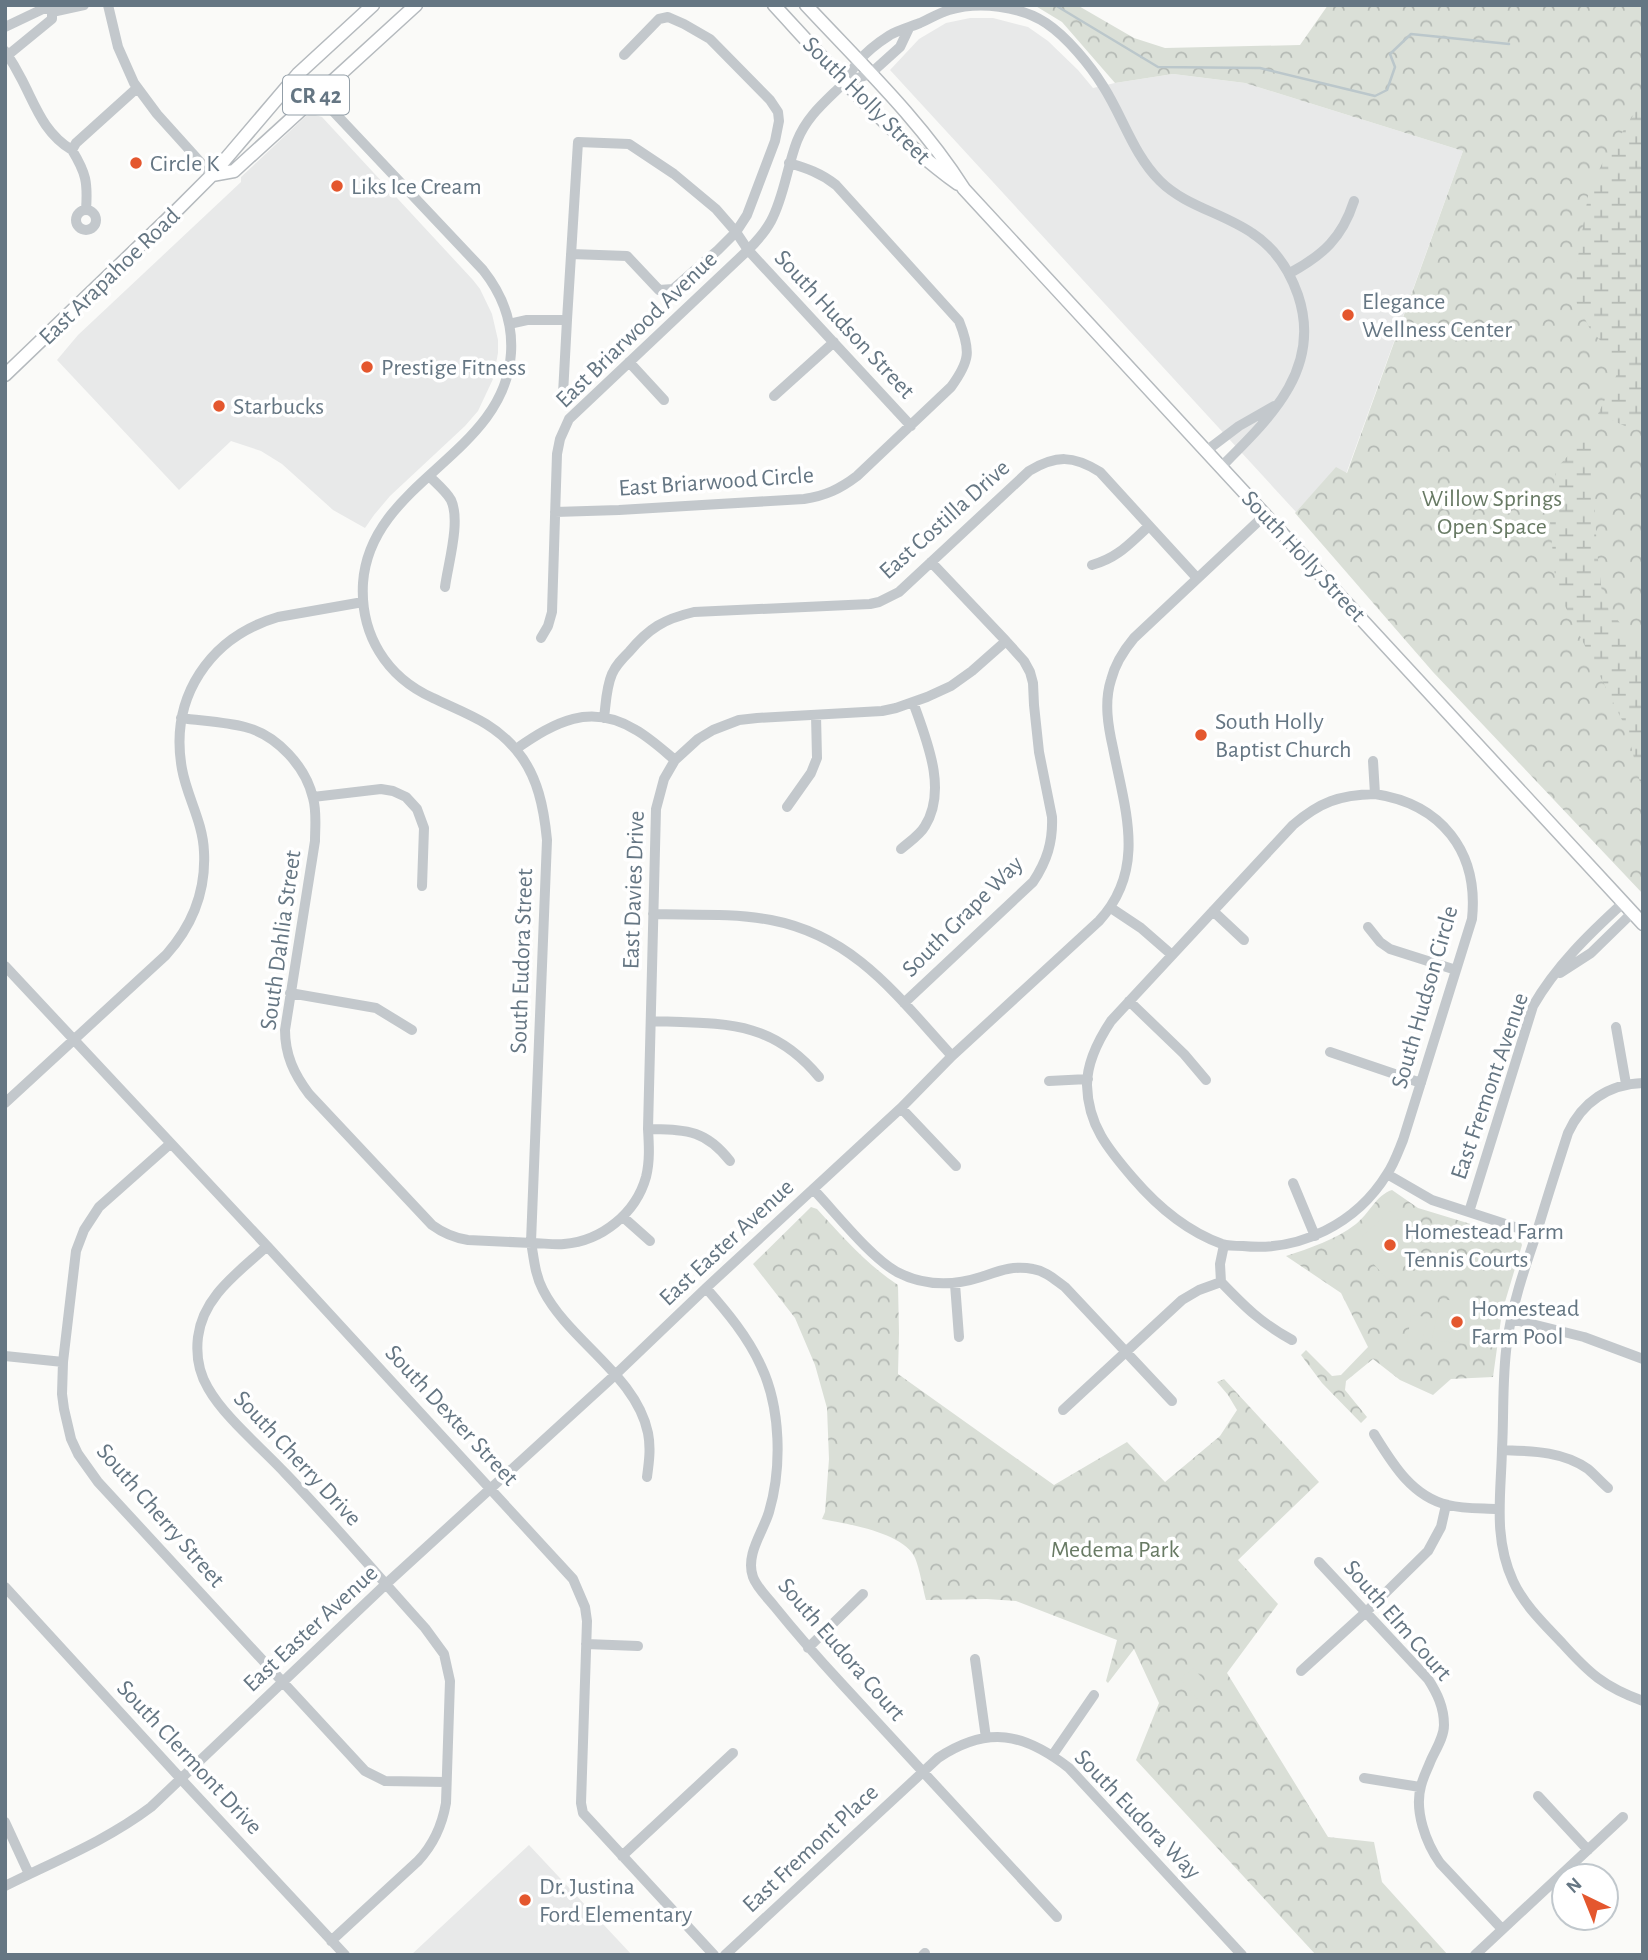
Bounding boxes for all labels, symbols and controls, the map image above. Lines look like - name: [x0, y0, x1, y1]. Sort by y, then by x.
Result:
- street label: South Holly Street: [798, 32, 935, 169]
- road number: CR 42: [283, 76, 349, 114]
- place label: Circle K: [150, 152, 220, 176]
- marker: Circle K: [128, 155, 144, 171]
- place label: Liks Ice Cream: [351, 175, 482, 199]
- marker: Liks Ice Cream: [329, 178, 345, 194]
- street label: East Arapahoe Road: [35, 204, 185, 350]
- street label: South Hudson Street: [770, 246, 919, 404]
- street label: East Briarwood Avenue: [552, 247, 722, 413]
- place label: Elegance Wellness Center: [1362, 290, 1512, 342]
- marker: Elegance Wellness Center: [1340, 307, 1356, 323]
- place label: Prestige Fitness: [381, 356, 526, 380]
- marker: Prestige Fitness: [359, 359, 375, 375]
- place label: Starbucks: [233, 395, 324, 419]
- marker: Starbucks: [211, 398, 227, 414]
- street label: East Costilla Drive: [875, 455, 1014, 584]
- street label: East Briarwood Circle: [618, 463, 815, 501]
- street label: South Holly Street: [1237, 487, 1370, 627]
- park label: Willow Springs Open Space: [1422, 487, 1562, 539]
- place label: South Holly Baptist Church: [1215, 710, 1352, 762]
- marker: South Holly Baptist Church: [1193, 727, 1209, 743]
- street label: East Davies Drive: [619, 810, 649, 970]
- street label: South Dahlia Street: [256, 848, 306, 1032]
- street label: South Grape Way: [898, 852, 1028, 982]
- street label: South Eudora Street: [507, 868, 537, 1054]
- street label: South Hudson Circle: [1387, 903, 1463, 1091]
- street label: East Fremont Avenue: [1447, 990, 1533, 1183]
- street label: East Easter Avenue: [655, 1175, 798, 1311]
- place label: Homestead Farm Tennis Courts: [1404, 1220, 1564, 1272]
- marker: Homestead Farm Tennis Courts: [1382, 1237, 1398, 1253]
- place label: Homestead Farm Pool: [1471, 1297, 1580, 1349]
- marker: Homestead Farm Pool: [1449, 1314, 1465, 1330]
- street label: South Dexter Street: [380, 1341, 523, 1491]
- street label: South Cherry Drive: [229, 1387, 366, 1531]
- street label: South Cherry Street: [92, 1439, 229, 1592]
- park label: Medema Park: [1051, 1538, 1179, 1562]
- street label: South Elm Court: [1339, 1556, 1456, 1686]
- street label: East Easter Avenue: [239, 1561, 382, 1697]
- street label: South Eudora Court: [773, 1574, 910, 1726]
- street label: South Clermont Drive: [112, 1676, 267, 1839]
- street label: South Eudora Way: [1070, 1745, 1205, 1884]
- street label: East Fremont Place: [738, 1780, 883, 1917]
- north arrow: [1550, 1862, 1620, 1932]
- text: N: [1563, 1874, 1586, 1897]
- place label: Dr. Justina Ford Elementary: [539, 1875, 692, 1927]
- marker: Dr. Justina Ford Elementary: [517, 1892, 533, 1908]

